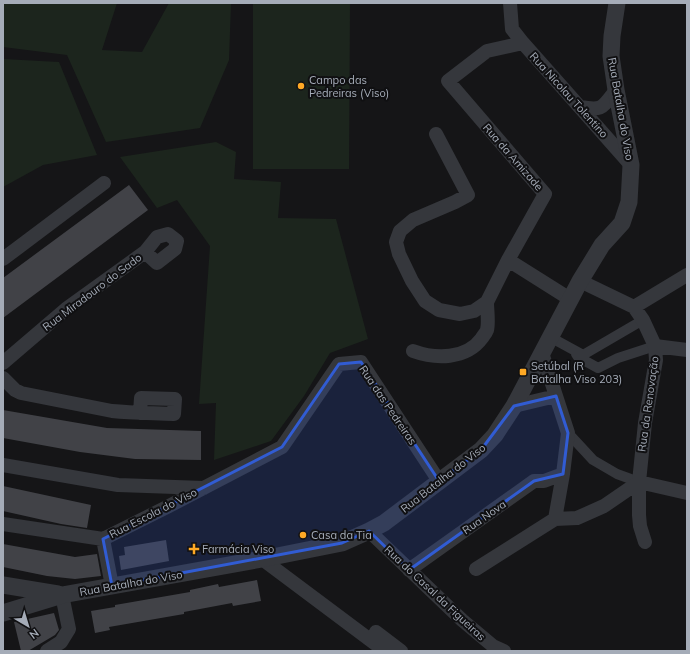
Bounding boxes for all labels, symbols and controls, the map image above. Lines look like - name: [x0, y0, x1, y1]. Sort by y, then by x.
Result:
- street label: Rua Nicolau Tolentino: [527, 49, 611, 141]
- street label: Rua Batalha do Viso: [605, 56, 637, 162]
- place label: Campo das Pedreiras (Viso): [309, 73, 389, 100]
- marker: Campo das Pedreiras (Viso): [296, 81, 306, 91]
- street label: Rua da Amizade: [480, 120, 546, 194]
- street label: Rua Miradouro do Sado: [40, 250, 144, 334]
- street label: Rua da Renovação: [634, 355, 662, 453]
- place label: Setúbal (R Batalha Viso 203): [531, 359, 622, 386]
- street label: Rua das Pedreiras: [356, 363, 420, 447]
- marker: Setúbal (R Batalha Viso 203): [518, 367, 528, 377]
- street label: Rua Batalha do Viso: [398, 440, 488, 516]
- street label: Rua Escola do Viso: [107, 485, 199, 541]
- street label: Rua Nova: [459, 497, 509, 537]
- place label: Casa da Tia: [311, 528, 372, 542]
- marker: Casa da Tia: [298, 530, 308, 540]
- place label: Farmácia Viso: [202, 542, 274, 556]
- street label: Rua do Casal da Figueiras: [382, 542, 488, 644]
- marker: Farmácia Viso: [189, 544, 199, 554]
- street label: Rua Batalha do Viso: [78, 567, 184, 599]
- north arrow: [8, 606, 48, 646]
- text: N: [27, 626, 42, 642]

